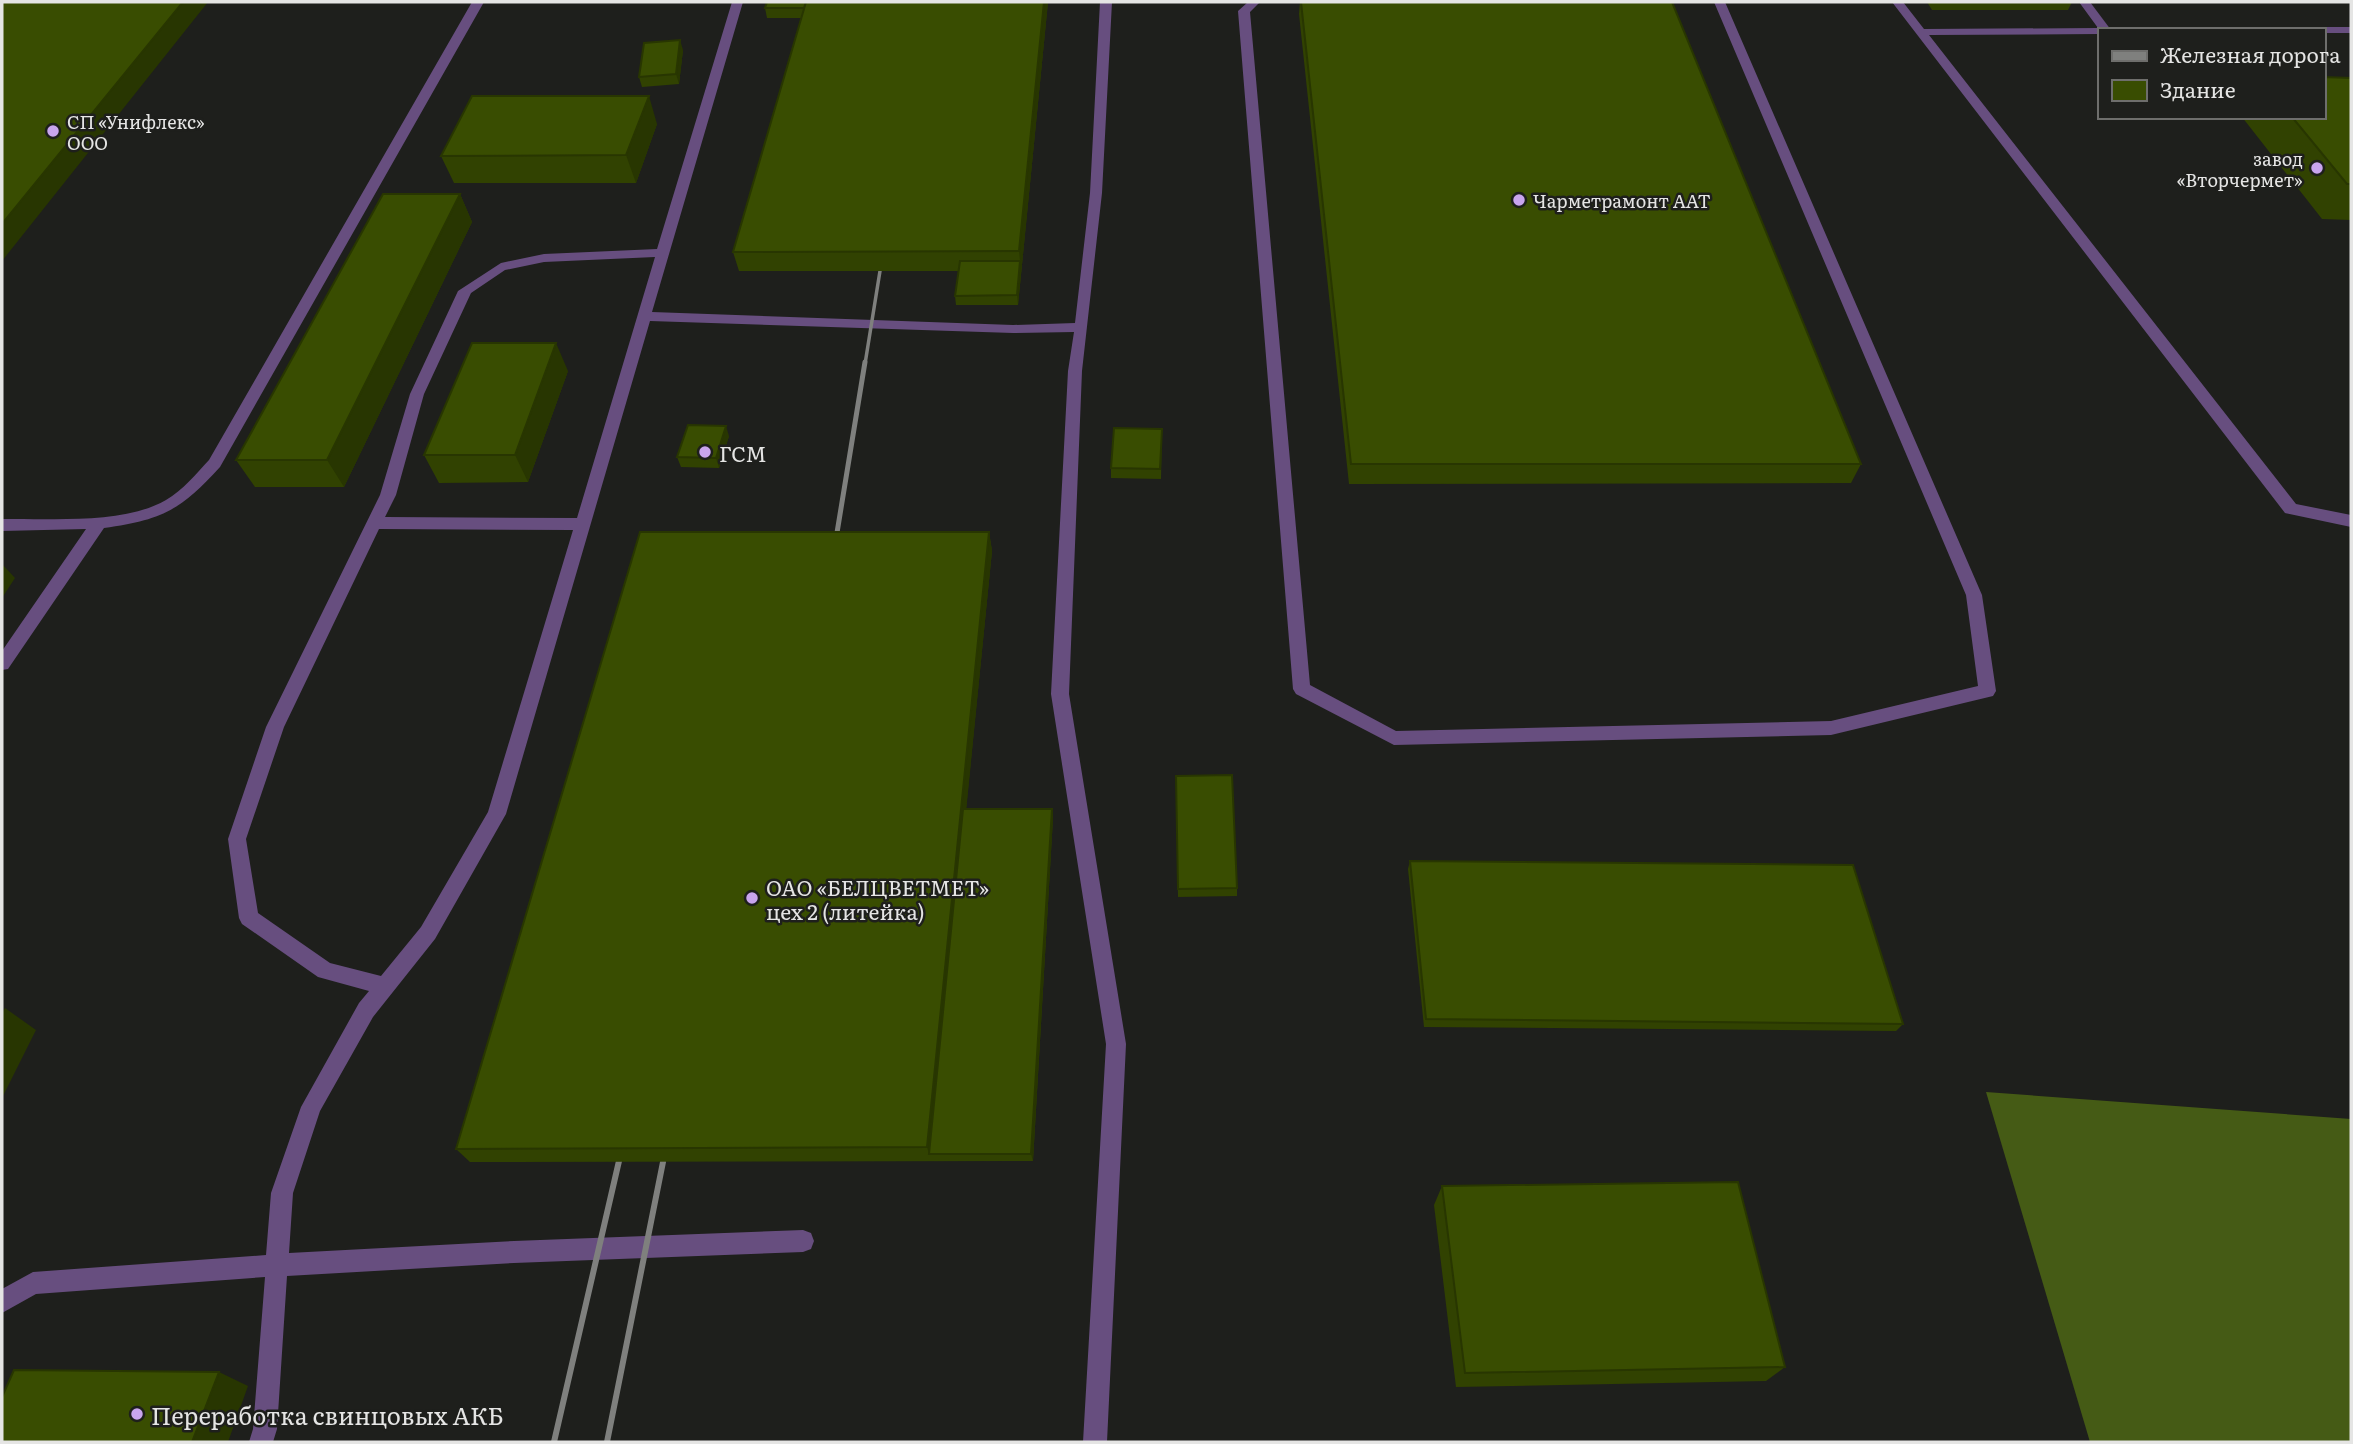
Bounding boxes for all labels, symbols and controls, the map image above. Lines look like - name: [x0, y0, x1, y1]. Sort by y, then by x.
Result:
- legend: [2098, 28, 2325, 119]
- text: Железная дорога: [2160, 38, 2341, 69]
- text: Здание: [2160, 73, 2236, 104]
- place label: СП «Унифлекс» ООО: [67, 108, 205, 156]
- marker: СП «Унифлекс» ООО: [45, 123, 61, 139]
- place label: завод «Вторчермет»: [2177, 145, 2303, 193]
- marker: завод «Вторчермет»: [2309, 160, 2325, 176]
- place label: Чарметрамонт ААТ: [1533, 187, 1711, 214]
- marker: Чарметрамонт ААТ: [1511, 192, 1527, 208]
- place label: ГСМ: [719, 437, 767, 468]
- marker: ГСМ: [697, 444, 713, 460]
- place label: ОАО «БЕЛЦВЕТМЕТ» цех 2 (литейка): [766, 871, 989, 926]
- marker: ОАО «БЕЛЦВЕТМЕТ» цех 2 (литейка): [744, 890, 760, 906]
- place label: Переработка свинцовых АКБ: [151, 1397, 503, 1432]
- marker: Переработка свинцовых АКБ: [129, 1406, 145, 1422]

